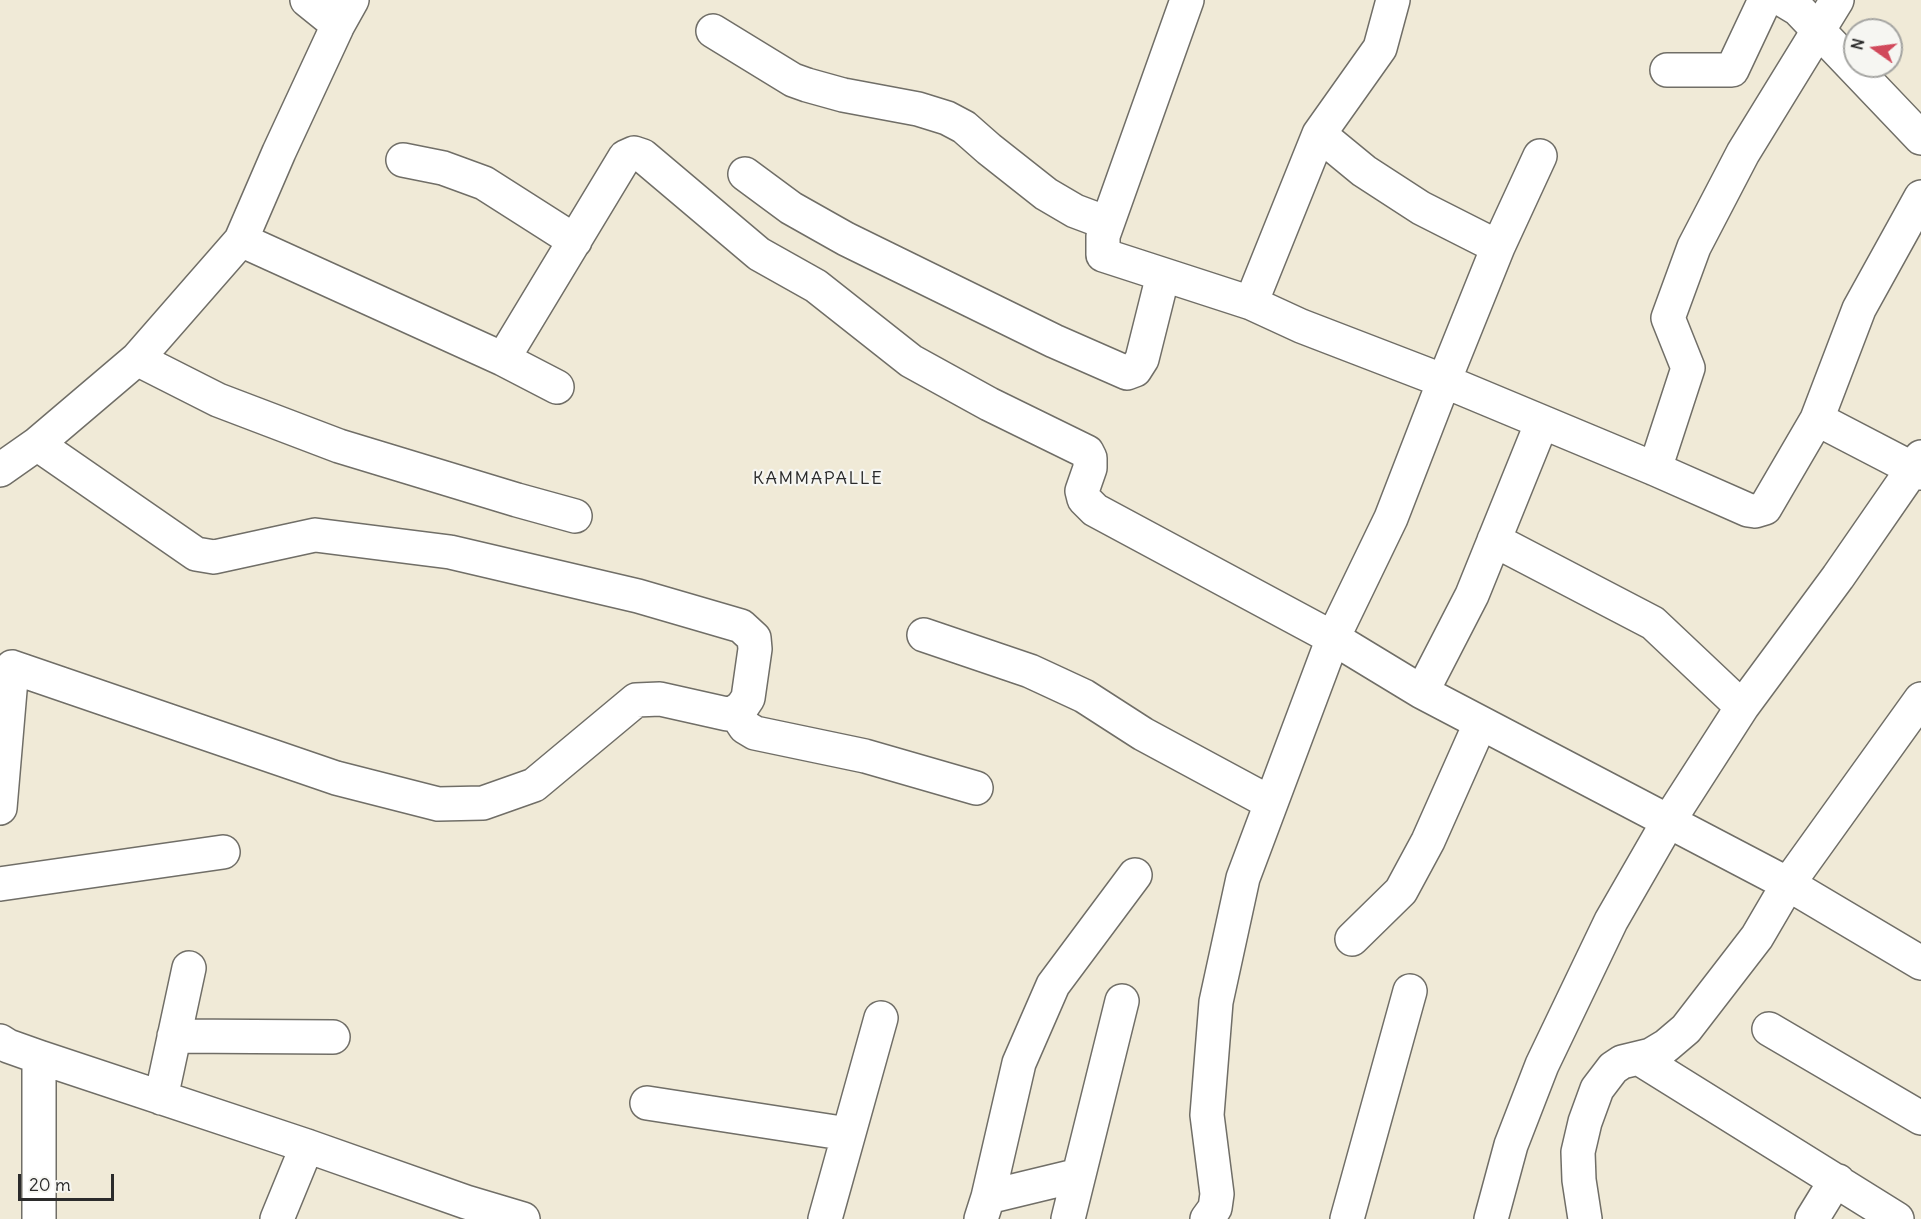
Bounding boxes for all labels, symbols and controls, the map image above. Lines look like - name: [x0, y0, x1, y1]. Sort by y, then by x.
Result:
- north arrow: [1843, 18, 1903, 78]
- text: N: [1846, 36, 1869, 52]
- district label: KAMMAPALLE: [753, 468, 883, 490]
- scale bar: [21, 1162, 117, 1200]
- text: 20 m: [29, 1173, 71, 1196]

